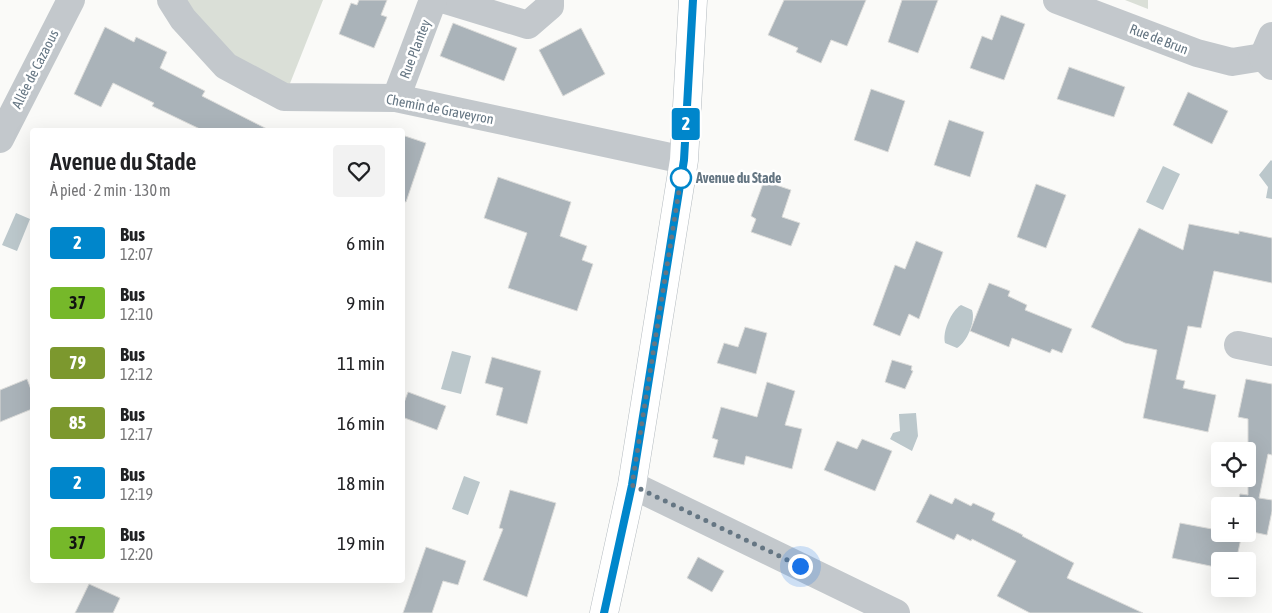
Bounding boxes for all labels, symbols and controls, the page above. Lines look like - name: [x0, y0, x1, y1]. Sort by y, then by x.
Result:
- street label: Rue Plantey: [396, 17, 434, 81]
- street label: Rue de Brun: [1128, 21, 1190, 57]
- street label: Allée de Cazaous: [8, 27, 62, 111]
- street label: Chemin de Graveyron: [385, 91, 495, 127]
- line badge: 2: [670, 108, 702, 140]
- text: 2: [682, 113, 690, 134]
- button: heart: [333, 145, 385, 197]
- text: Avenue du Stade: [50, 148, 196, 175]
- marker: Avenue du Stade: [670, 167, 692, 189]
- place label: Avenue du Stade: [695, 170, 781, 186]
- text: À pied · 2 min · 130 m: [50, 181, 171, 199]
- text: Bus: [120, 223, 145, 245]
- text: 2: [73, 232, 82, 253]
- text: 6 min: [346, 232, 385, 254]
- text: 12:07: [120, 245, 153, 263]
- text: Bus: [120, 283, 145, 305]
- text: 37: [69, 292, 86, 313]
- text: 9 min: [346, 292, 385, 314]
- text: 12:10: [120, 305, 153, 323]
- text: Bus: [120, 343, 145, 365]
- text: 79: [69, 352, 86, 373]
- text: 11 min: [337, 352, 385, 374]
- text: 12:12: [120, 365, 153, 383]
- text: Bus: [120, 403, 145, 425]
- text: 85: [69, 412, 86, 433]
- text: 16 min: [337, 412, 385, 434]
- text: 12:17: [120, 425, 153, 443]
- map controls: [1211, 442, 1256, 597]
- button: locate: [1211, 442, 1256, 487]
- text: Bus: [120, 463, 145, 485]
- text: 2: [73, 472, 82, 493]
- text: 18 min: [337, 472, 385, 494]
- text: 12:19: [120, 485, 153, 503]
- button: +: [1211, 497, 1256, 542]
- text: Bus: [120, 523, 145, 545]
- text: 37: [69, 532, 86, 553]
- text: 19 min: [337, 532, 385, 554]
- text: 12:20: [120, 545, 153, 563]
- button: −: [1211, 552, 1256, 597]
- your location: [788, 554, 813, 579]

